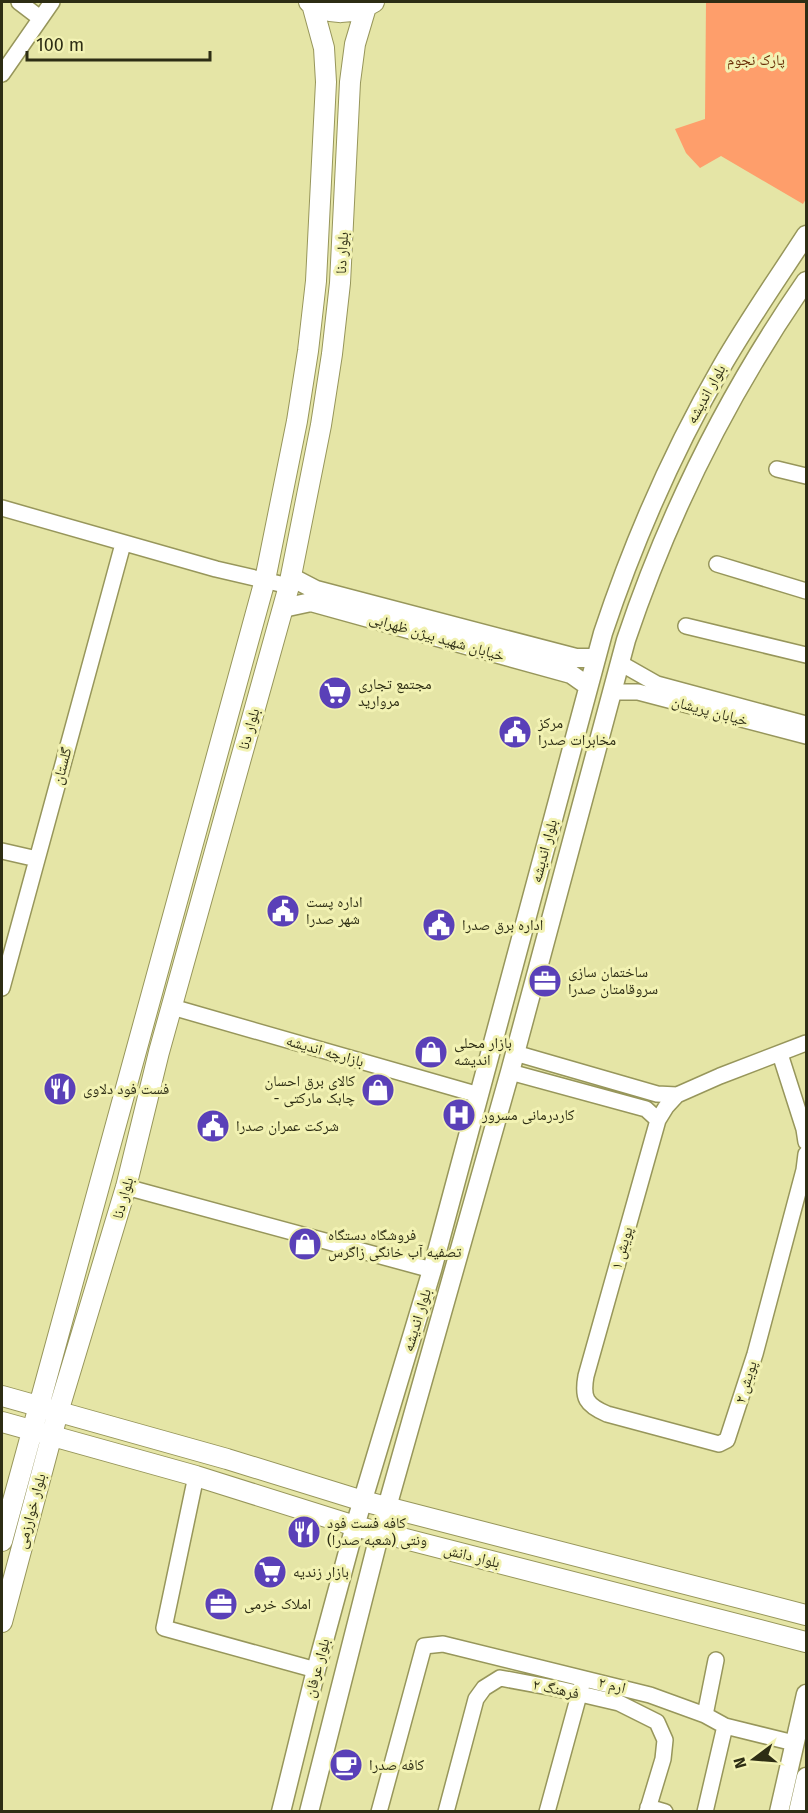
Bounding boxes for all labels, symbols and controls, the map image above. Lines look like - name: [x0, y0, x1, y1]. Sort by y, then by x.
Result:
- scale bar: [27, 24, 210, 62]
- text: 100 m: [36, 34, 84, 56]
- park label: پارک نجوم: [727, 51, 785, 70]
- street label: بلوار دنا: [332, 231, 352, 275]
- street label: بلوار اندیشه: [682, 361, 730, 427]
- street label: خیابان شهید بیژن ظهرابی: [367, 609, 507, 666]
- supermarket icon: مجتمع تجاری مروارید: [317, 675, 353, 711]
- place label: مجتمع تجاری مروارید: [358, 675, 432, 710]
- street label: خیابان پریشان: [670, 692, 751, 731]
- street label: بلوار دنا: [235, 706, 263, 752]
- public building icon: مرکز مخابرات صدرا: [497, 714, 533, 750]
- place label: مرکز مخابرات صدرا: [537, 714, 616, 749]
- street label: گلستان: [48, 745, 77, 787]
- street label: بلوار اندیشه: [527, 817, 561, 885]
- public building icon: اداره پست شهر صدرا: [265, 893, 301, 929]
- place label: اداره پست شهر صدرا: [306, 893, 363, 928]
- public building icon: اداره برق صدرا: [421, 907, 457, 943]
- place label: اداره برق صدرا: [462, 916, 543, 935]
- office icon: ساختمان سازی سروقامتان صدرا: [527, 963, 563, 999]
- place label: ساختمان سازی سروقامتان صدرا: [568, 963, 658, 999]
- street label: بازارچه اندیشه: [284, 1031, 366, 1071]
- shop icon: بازار محلی اندیشه: [413, 1034, 449, 1070]
- place label: بازار محلی اندیشه: [454, 1034, 512, 1069]
- restaurant icon: فست فود دلاوی: [42, 1071, 78, 1107]
- place label: کالای برق احسان - چابک مارکتی: [264, 1072, 355, 1108]
- shop icon: کالای برق احسان - چابک مارکتی: [360, 1072, 396, 1108]
- place label: فست فود دلاوی: [83, 1080, 169, 1099]
- hospital icon: کاردرمانی مسرور: [441, 1097, 477, 1133]
- place label: کاردرمانی مسرور: [481, 1106, 575, 1125]
- public building icon: شرکت عمران صدرا: [195, 1108, 231, 1144]
- place label: شرکت عمران صدرا: [236, 1117, 339, 1136]
- street label: بلوار دنا: [109, 1175, 137, 1221]
- street label: پویش ۱: [607, 1225, 638, 1272]
- shop icon: فروشگاه دستگاه تصفیه آب خانگی زاگرس: [287, 1226, 323, 1262]
- place label: فروشگاه دستگاه تصفیه آب خانگی زاگرس: [328, 1226, 462, 1262]
- street label: بلوار اندیشه: [399, 1286, 435, 1354]
- street label: پویش ۲: [731, 1359, 762, 1406]
- street label: بلوار خوارزمی: [12, 1471, 51, 1551]
- restaurant icon: کافه فست فود ونتی (شعبه صدرا): [286, 1514, 322, 1550]
- place label: کافه فست فود ونتی (شعبه صدرا): [327, 1514, 427, 1550]
- street label: بلوار دانش: [442, 1540, 502, 1573]
- supermarket icon: بازار زندیه: [252, 1554, 288, 1590]
- place label: بازار زندیه: [293, 1563, 349, 1581]
- office icon: املاک خرمی: [203, 1586, 239, 1622]
- place label: املاک خرمی: [244, 1595, 311, 1614]
- street label: بلوار عرفان: [300, 1636, 335, 1700]
- street label: ارم ۲: [596, 1673, 627, 1698]
- street label: فرهنگ ۲: [531, 1675, 581, 1703]
- north arrow: [724, 1729, 784, 1789]
- cafe icon: کافه صدرا: [328, 1747, 364, 1783]
- text: N: [729, 1755, 751, 1771]
- place label: کافه صدرا: [369, 1756, 424, 1774]

